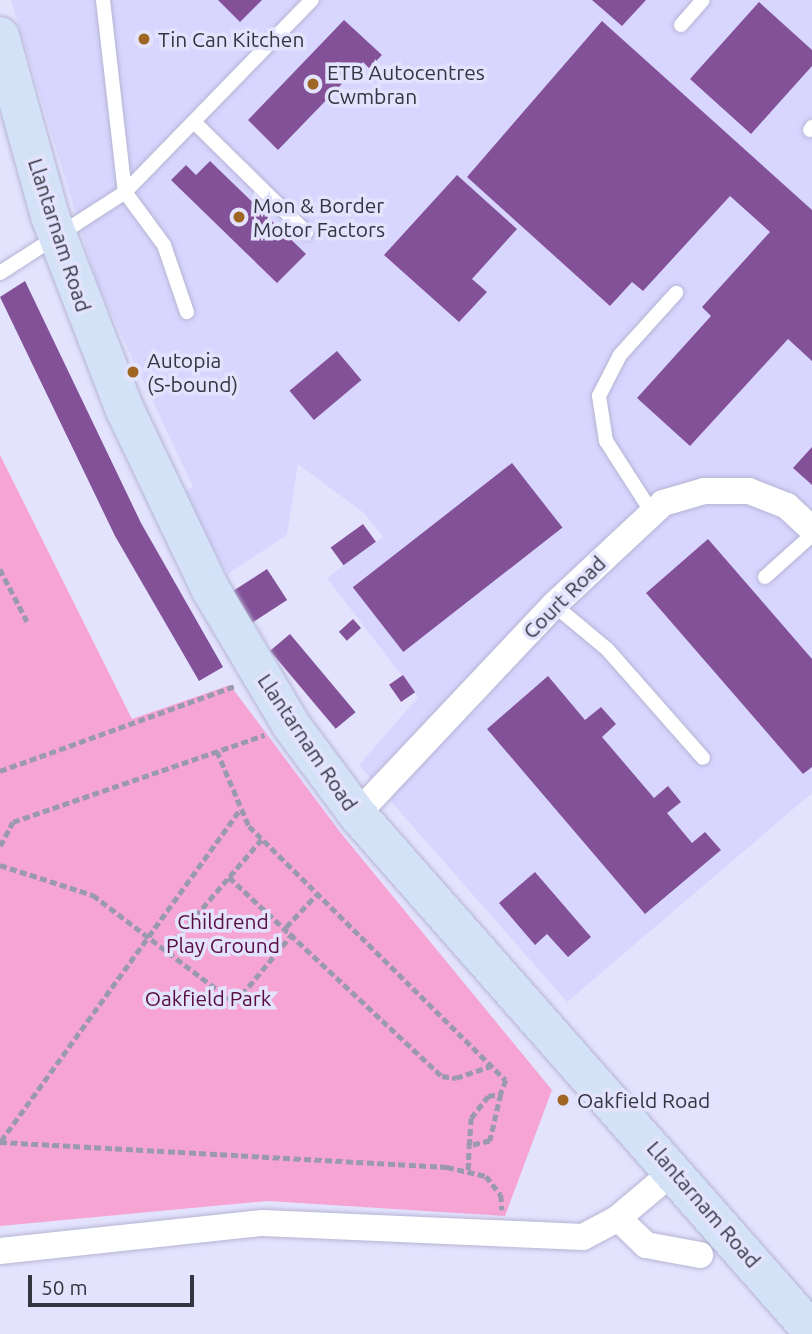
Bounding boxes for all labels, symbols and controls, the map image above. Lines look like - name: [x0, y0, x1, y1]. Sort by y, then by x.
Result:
- place label: Tin Can Kitchen: [158, 26, 304, 52]
- marker: Tin Can Kitchen: [136, 31, 152, 47]
- place label: ETB Autocentres Cwmbran: [327, 59, 485, 109]
- marker: ETB Autocentres Cwmbran: [305, 76, 321, 92]
- street label: Llantarnam Road: [23, 155, 97, 315]
- place label: Mon & Border Motor Factors: [253, 192, 385, 242]
- marker: Mon & Border Motor Factors: [231, 209, 247, 225]
- place label: Autopia (S-bound): [147, 347, 238, 397]
- marker: Autopia (S-bound): [125, 364, 141, 380]
- street label: Court Road: [517, 550, 611, 644]
- street label: Llantarnam Road: [253, 669, 363, 815]
- park label: Childrend Play Ground: [166, 908, 280, 958]
- park label: Oakfield Park: [145, 985, 271, 1011]
- place label: Oakfield Road: [577, 1087, 710, 1113]
- marker: Oakfield Road: [555, 1092, 571, 1108]
- street label: Llantarnam Road: [642, 1135, 766, 1273]
- scale bar: [32, 1260, 198, 1304]
- text: 50 m: [41, 1275, 88, 1299]

